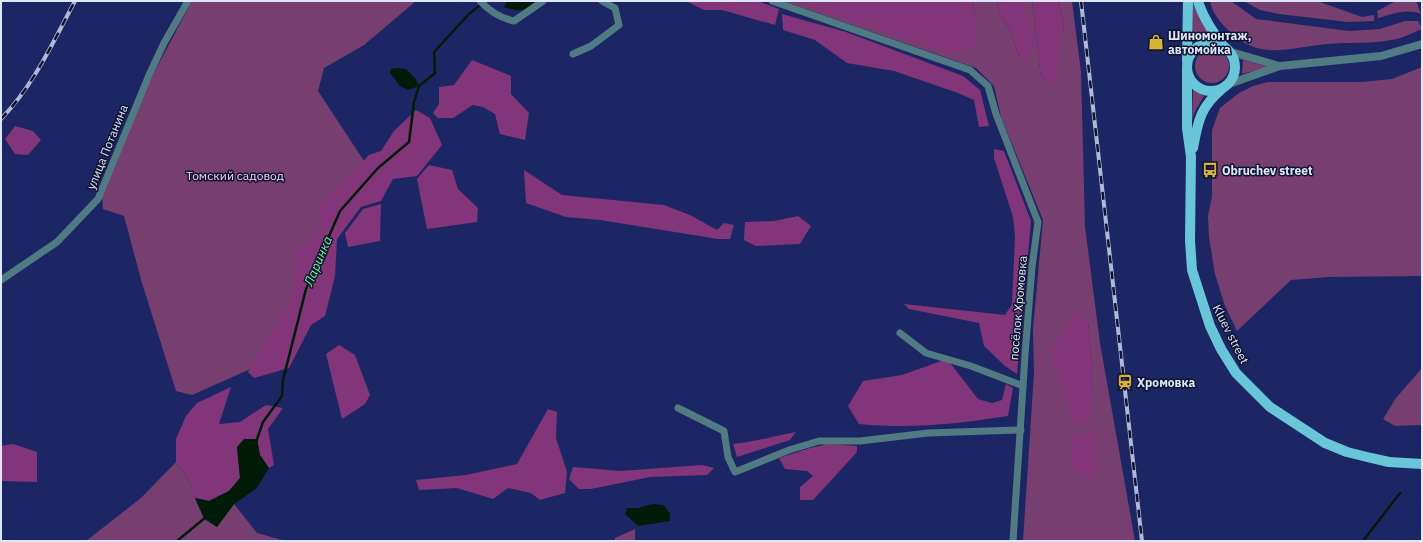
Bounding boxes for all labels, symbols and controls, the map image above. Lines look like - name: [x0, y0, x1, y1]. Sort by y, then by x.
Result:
- place label: Шиномонтаж, автомойка: [1168, 28, 1251, 57]
- shop icon: Шиномонтаж, автомойка: [1147, 33, 1165, 51]
- street label: улица Потанина: [83, 102, 131, 192]
- bus stop icon: Obruchev street: [1201, 161, 1219, 179]
- place label: Obruchev street: [1222, 163, 1313, 178]
- park label: Томский садовод: [186, 168, 284, 183]
- water label: Ларинка: [300, 234, 336, 289]
- street label: посёлок Хромовка: [1006, 255, 1030, 361]
- street label: Kluev street: [1210, 302, 1252, 366]
- station icon: Хромовка: [1116, 373, 1134, 391]
- place label: Хромовка: [1137, 375, 1196, 390]

